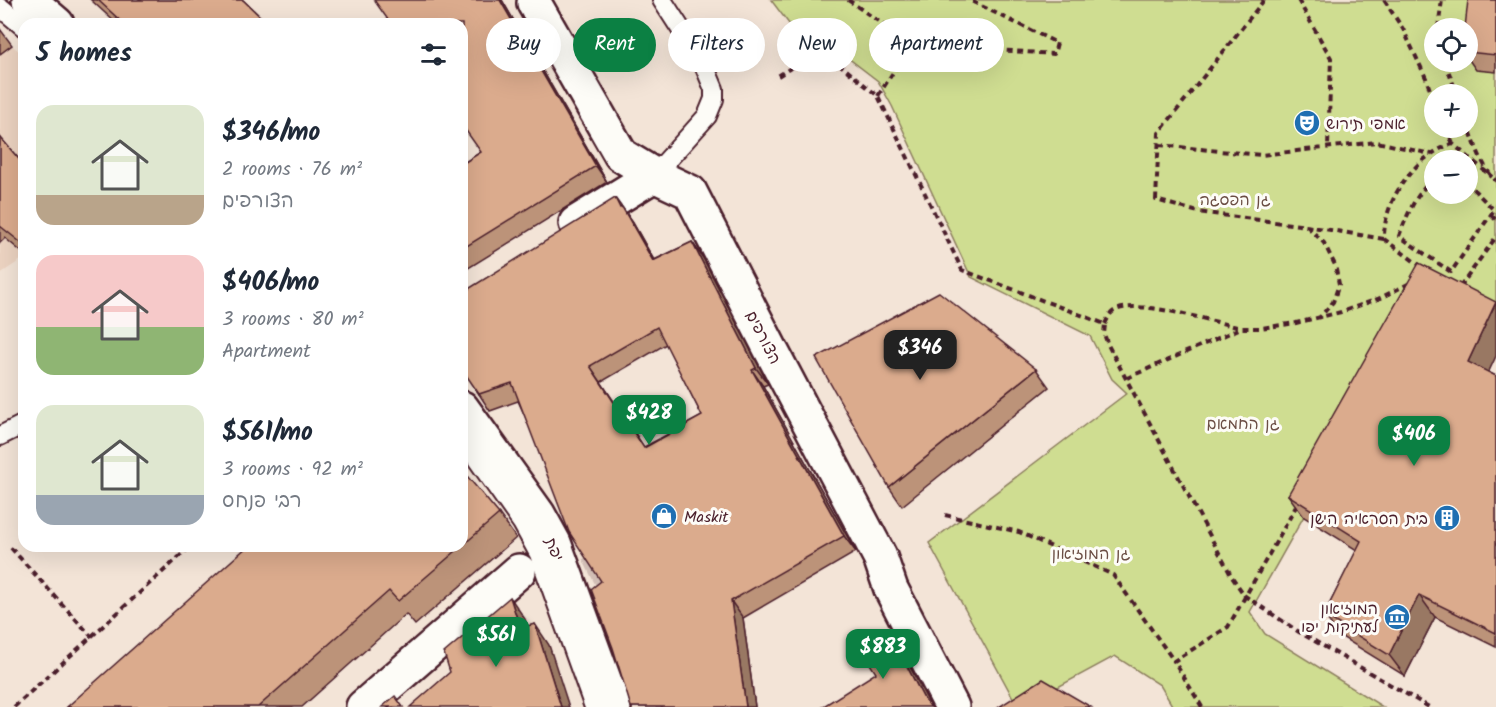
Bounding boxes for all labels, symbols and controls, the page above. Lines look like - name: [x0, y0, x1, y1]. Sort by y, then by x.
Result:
- chip: Buy: [486, 18, 561, 72]
- chip: Rent: [573, 18, 656, 72]
- chip: Filters: [668, 18, 765, 72]
- chip: New: [777, 18, 857, 72]
- chip: Apartment: [869, 18, 1004, 72]
- map controls: [1424, 18, 1478, 204]
- button: locate: [1424, 18, 1478, 72]
- text: 5 homes: [36, 33, 132, 75]
- icon: filters: [417, 38, 450, 71]
- button: +: [1424, 84, 1478, 138]
- theatre icon: אמפי תירוש: [1292, 108, 1322, 138]
- text: $346/mo: [222, 112, 320, 154]
- place label: אמפי תירוש: [1326, 112, 1406, 137]
- icon: home: [84, 129, 156, 201]
- button: −: [1424, 150, 1478, 204]
- text: 2 rooms · 76 m²: [222, 154, 362, 186]
- text: הצורפים: [222, 186, 294, 218]
- park label: גן הפסגה: [1199, 188, 1271, 213]
- text: $406/mo: [222, 262, 319, 304]
- icon: home: [84, 279, 156, 351]
- text: 3 rooms · 80 m²: [222, 304, 364, 336]
- street label: הצורפים: [738, 306, 787, 369]
- pin: $346: [884, 330, 956, 381]
- text: $346: [898, 333, 942, 365]
- text: Apartment: [222, 336, 311, 368]
- pin: $428: [613, 395, 685, 446]
- text: $428: [626, 398, 672, 430]
- text: $561/mo: [222, 412, 313, 454]
- park label: גן החמאם: [1206, 412, 1280, 437]
- pin: $406: [1378, 416, 1450, 467]
- text: $406: [1392, 419, 1436, 451]
- icon: home: [84, 429, 156, 501]
- text: 3 rooms · 92 m²: [222, 454, 363, 486]
- text: רבי פנחס: [222, 486, 302, 518]
- shop icon: Maskit: [649, 501, 679, 531]
- building icon: בית הסראיה הישן: [1432, 503, 1462, 533]
- place label: Maskit: [684, 505, 729, 530]
- place label: בית הסראיה הישן: [1310, 507, 1428, 532]
- street label: יפת: [537, 533, 570, 566]
- park label: גן המוזיאון: [1052, 542, 1130, 567]
- place label: המוזיאון לעתיקות יפו: [1301, 597, 1379, 640]
- museum icon: המוזיאון לעתיקות יפו: [1382, 602, 1412, 632]
- pin: $561: [460, 617, 532, 668]
- text: $561: [477, 620, 515, 652]
- pin: $883: [847, 629, 919, 680]
- text: $883: [860, 632, 906, 664]

